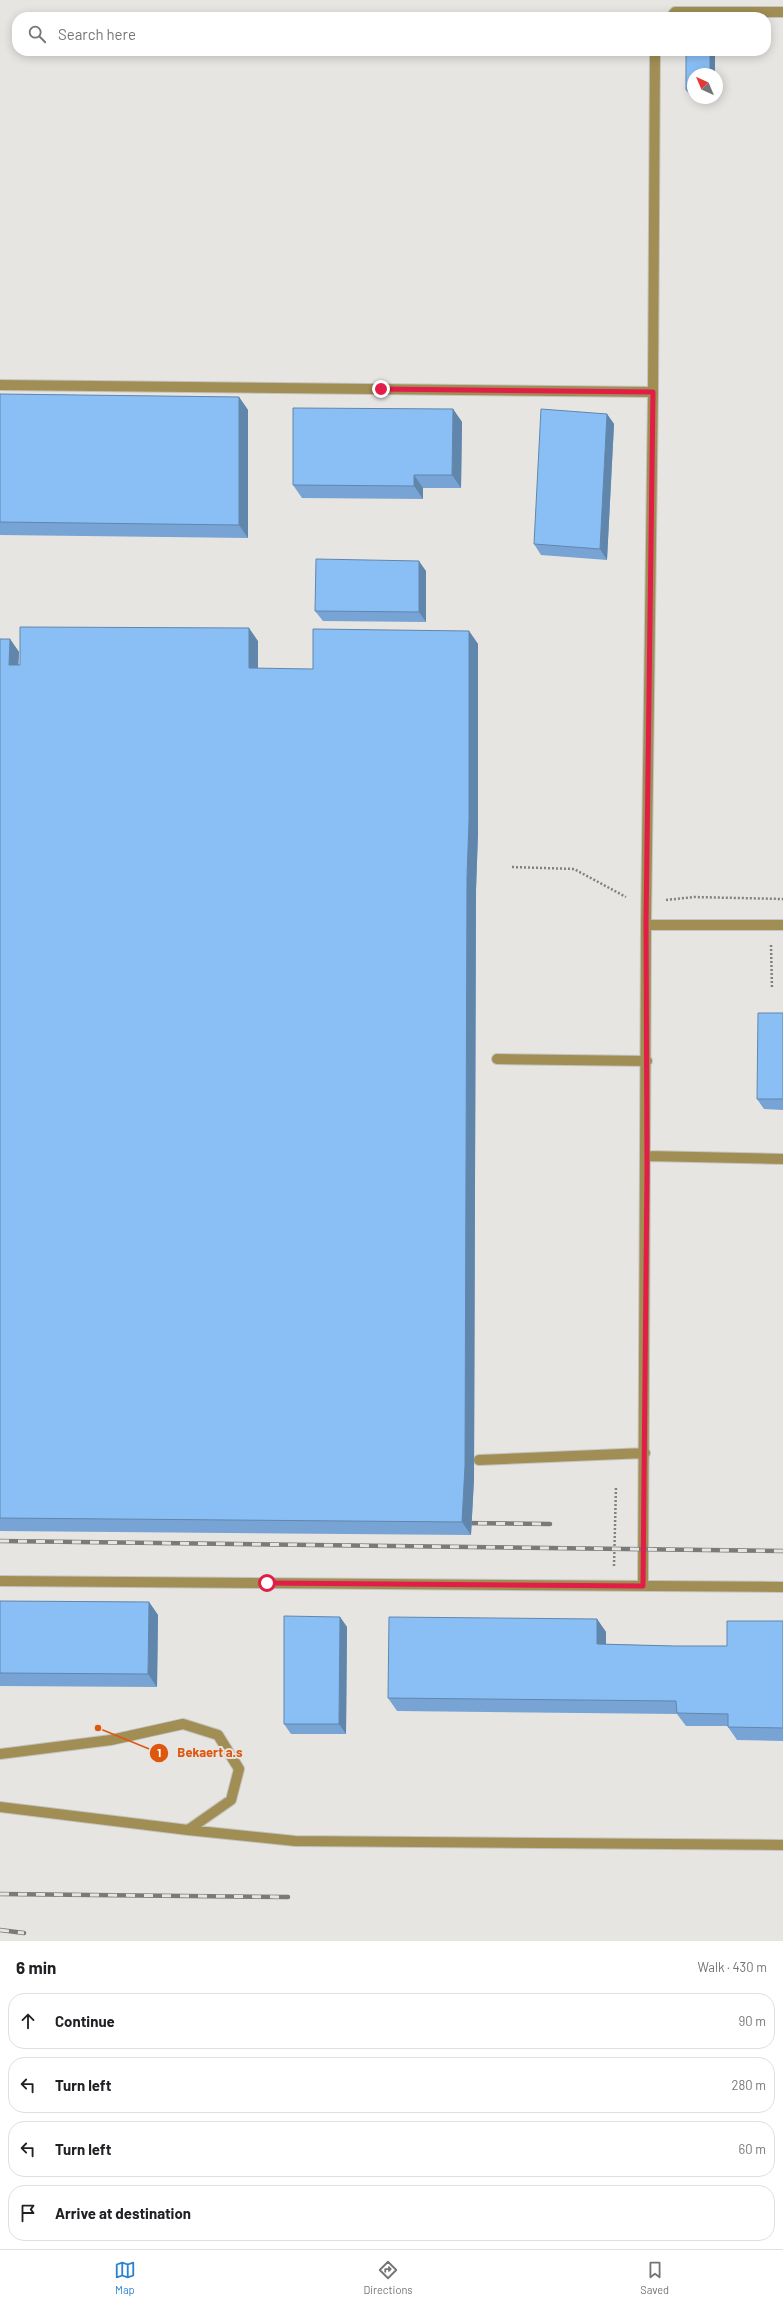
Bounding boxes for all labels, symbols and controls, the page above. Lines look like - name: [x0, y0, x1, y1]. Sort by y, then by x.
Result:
- search box: [12, 12, 771, 56]
- icon: search: [26, 23, 48, 45]
- text: Search here: [58, 25, 136, 43]
- north arrow: [687, 68, 723, 104]
- route end: [372, 380, 390, 398]
- route start: [258, 1574, 276, 1592]
- callout: Bekaert a.s: [149, 1740, 251, 1765]
- text: Bekaert a.s: [177, 1744, 243, 1760]
- text: 1: [157, 1745, 161, 1759]
- text: 6 min: [16, 1957, 56, 1977]
- text: Walk · 430 m: [698, 1959, 767, 1975]
- icon: ahead: [17, 2010, 39, 2032]
- text: Continue: [55, 2012, 115, 2030]
- text: 90 m: [739, 2013, 766, 2029]
- icon: left: [17, 2074, 39, 2096]
- text: Turn left: [55, 2076, 111, 2094]
- text: 280 m: [732, 2077, 766, 2093]
- icon: left: [17, 2138, 39, 2160]
- text: Turn left: [55, 2140, 111, 2158]
- text: 60 m: [739, 2141, 766, 2157]
- icon: arrive: [17, 2202, 39, 2224]
- text: Arrive at destination: [55, 2204, 191, 2222]
- tab: Map: [114, 2259, 136, 2296]
- tab: Directions: [363, 2259, 413, 2296]
- tab: Saved: [640, 2259, 669, 2296]

